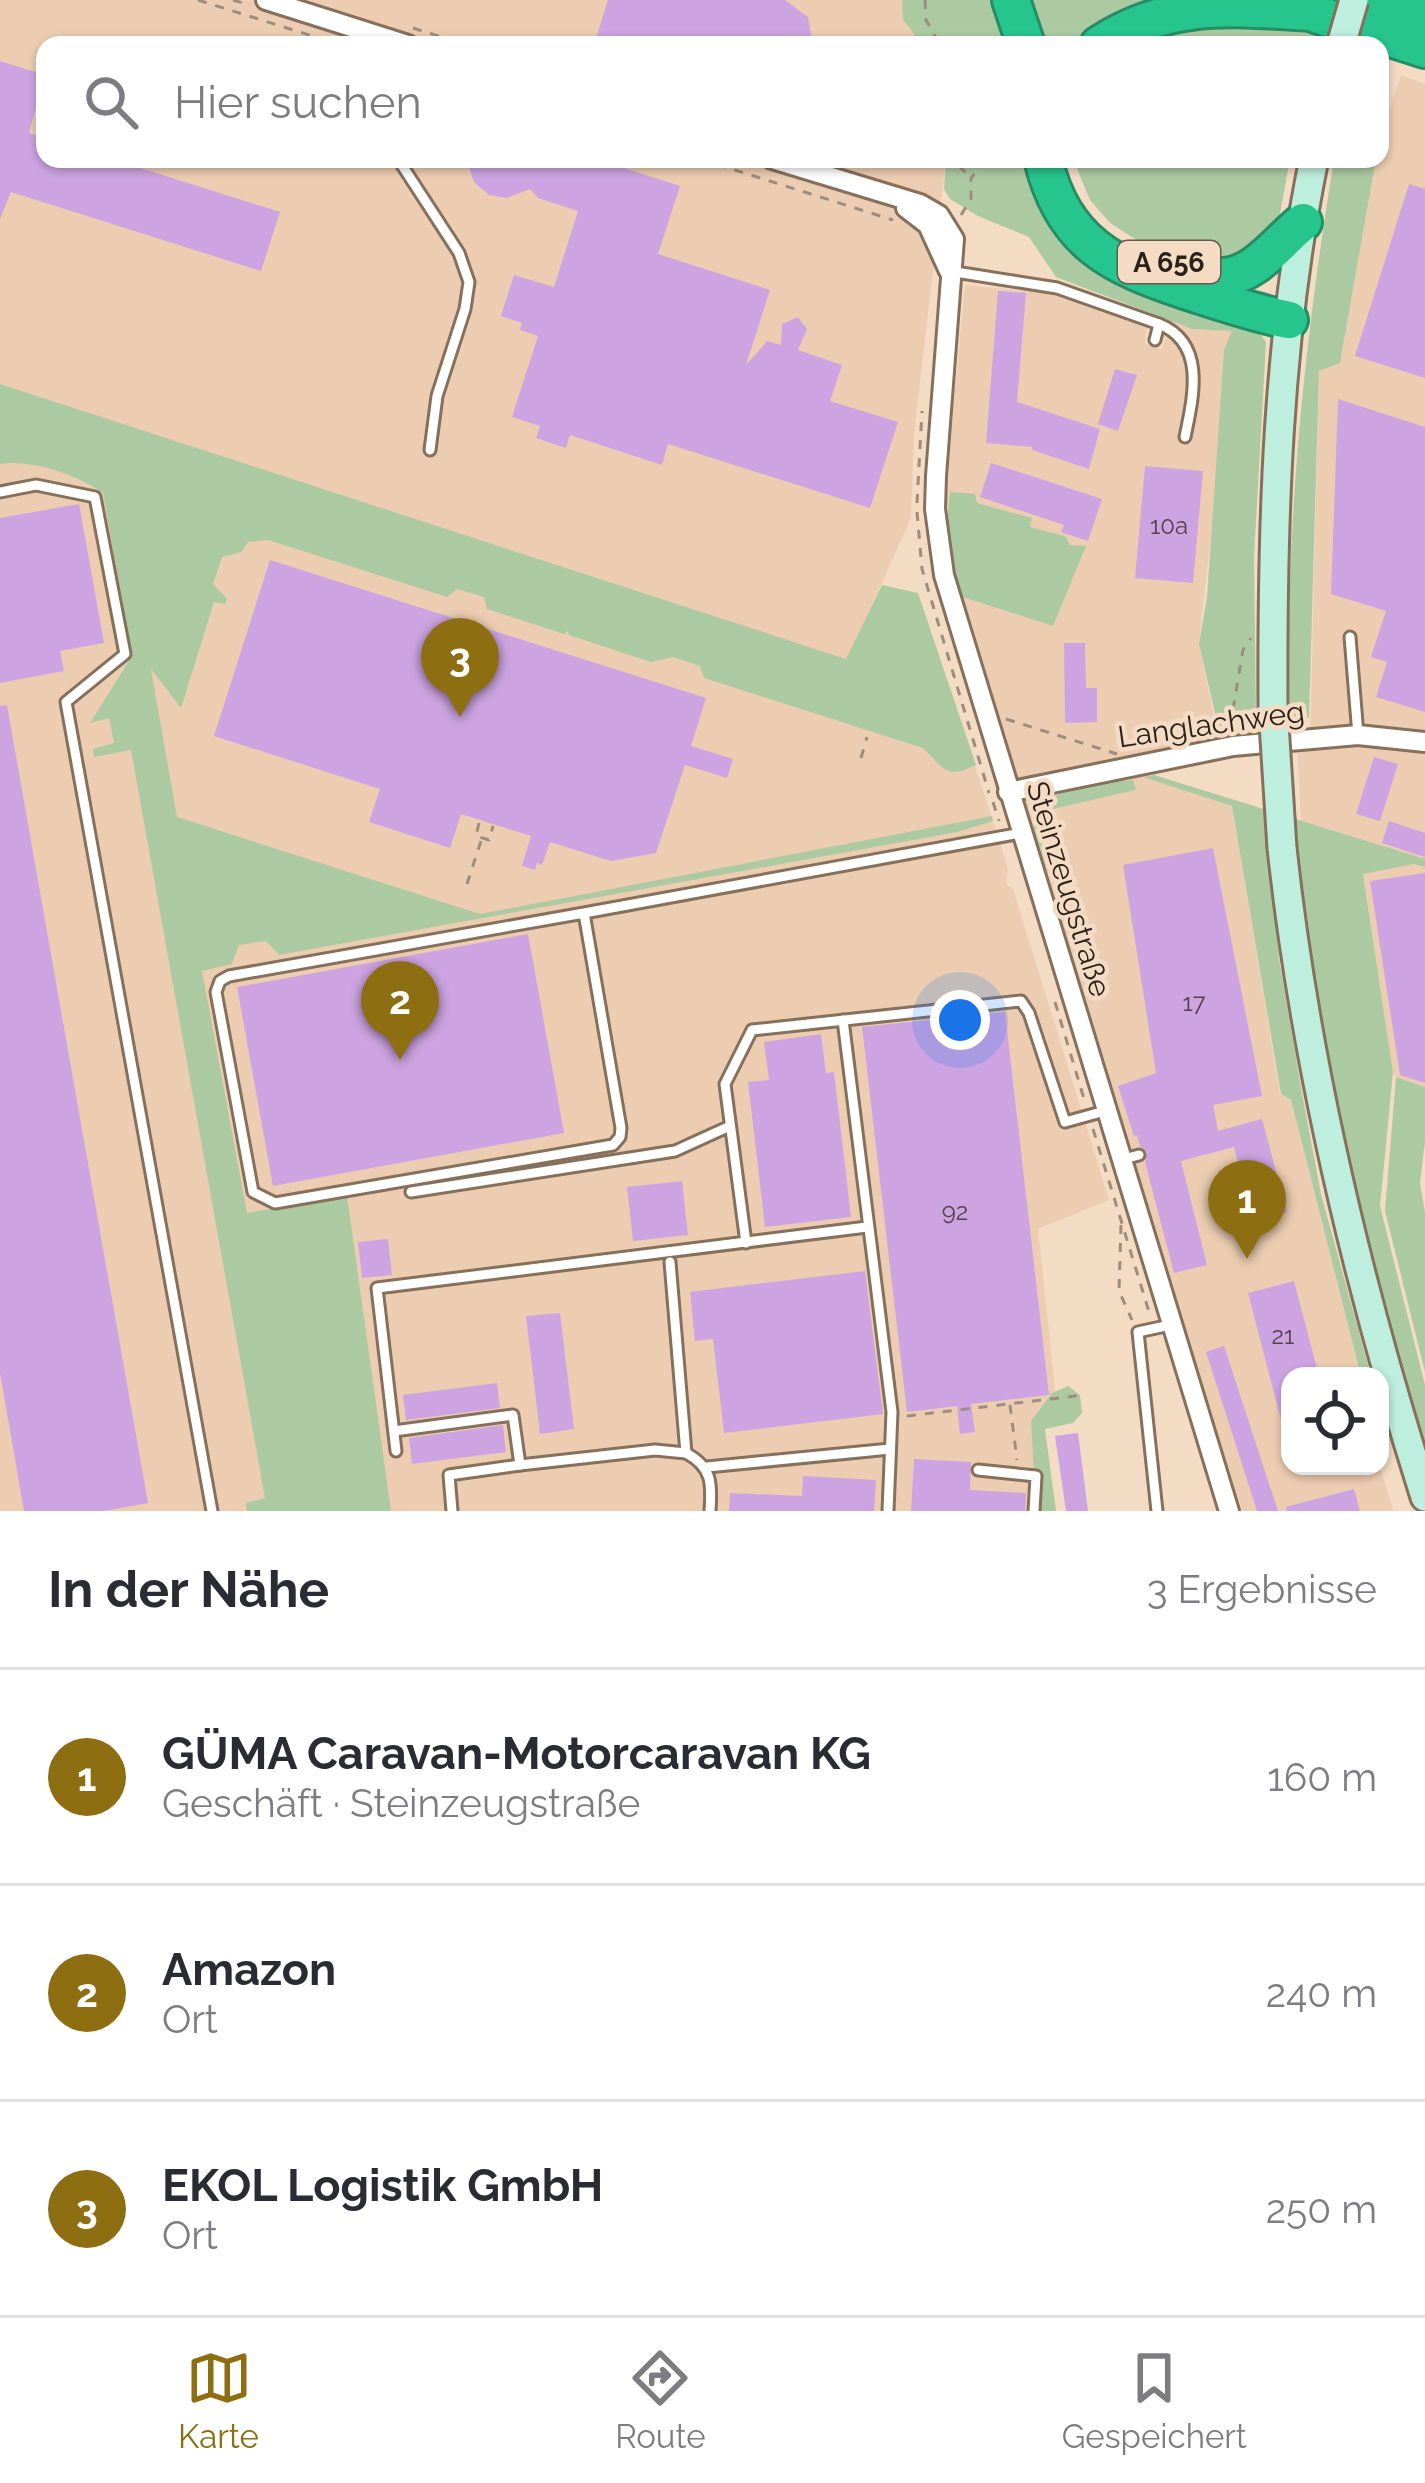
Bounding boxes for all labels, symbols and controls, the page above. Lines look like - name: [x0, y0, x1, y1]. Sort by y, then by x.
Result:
- search box: [36, 36, 1389, 168]
- icon: search: [78, 69, 144, 135]
- text: Hier suchen: [174, 76, 422, 129]
- road number: A 656: [1118, 241, 1220, 283]
- house number: 10a: [1150, 511, 1188, 540]
- pin: 3: [421, 618, 499, 717]
- street label: Langlachweg: [1115, 694, 1307, 754]
- street label: Steinzeugstraße: [1020, 777, 1118, 1001]
- pin: 2: [361, 961, 439, 1060]
- house number: 17: [1183, 988, 1206, 1017]
- your location: [930, 990, 990, 1050]
- pin: 1: [1208, 1160, 1286, 1259]
- house number: 92: [942, 1197, 968, 1226]
- house number: 21: [1272, 1321, 1294, 1350]
- map controls: [1281, 1367, 1389, 1475]
- button: locate: [1281, 1367, 1389, 1475]
- text: In der Nähe: [48, 1559, 329, 1619]
- text: 3 Ergebnisse: [1147, 1566, 1377, 1612]
- text: GÜMA Caravan-Motorcaravan KG: [162, 1727, 871, 1780]
- text: 1: [77, 1754, 97, 1800]
- text: 160 m: [1267, 1754, 1377, 1800]
- text: Geschäft · Steinzeugstraße: [162, 1780, 640, 1826]
- text: Amazon: [162, 1943, 336, 1996]
- text: 2: [76, 1970, 98, 2016]
- text: 240 m: [1266, 1970, 1377, 2016]
- text: Ort: [162, 1996, 218, 2042]
- text: EKOL Logistik GmbH: [162, 2159, 603, 2212]
- text: 3: [76, 2186, 98, 2232]
- text: 250 m: [1266, 2186, 1377, 2232]
- text: Ort: [162, 2212, 218, 2258]
- tab: Karte: [178, 2345, 259, 2456]
- tab: Route: [615, 2345, 706, 2456]
- tab: Gespeichert: [1062, 2345, 1247, 2456]

